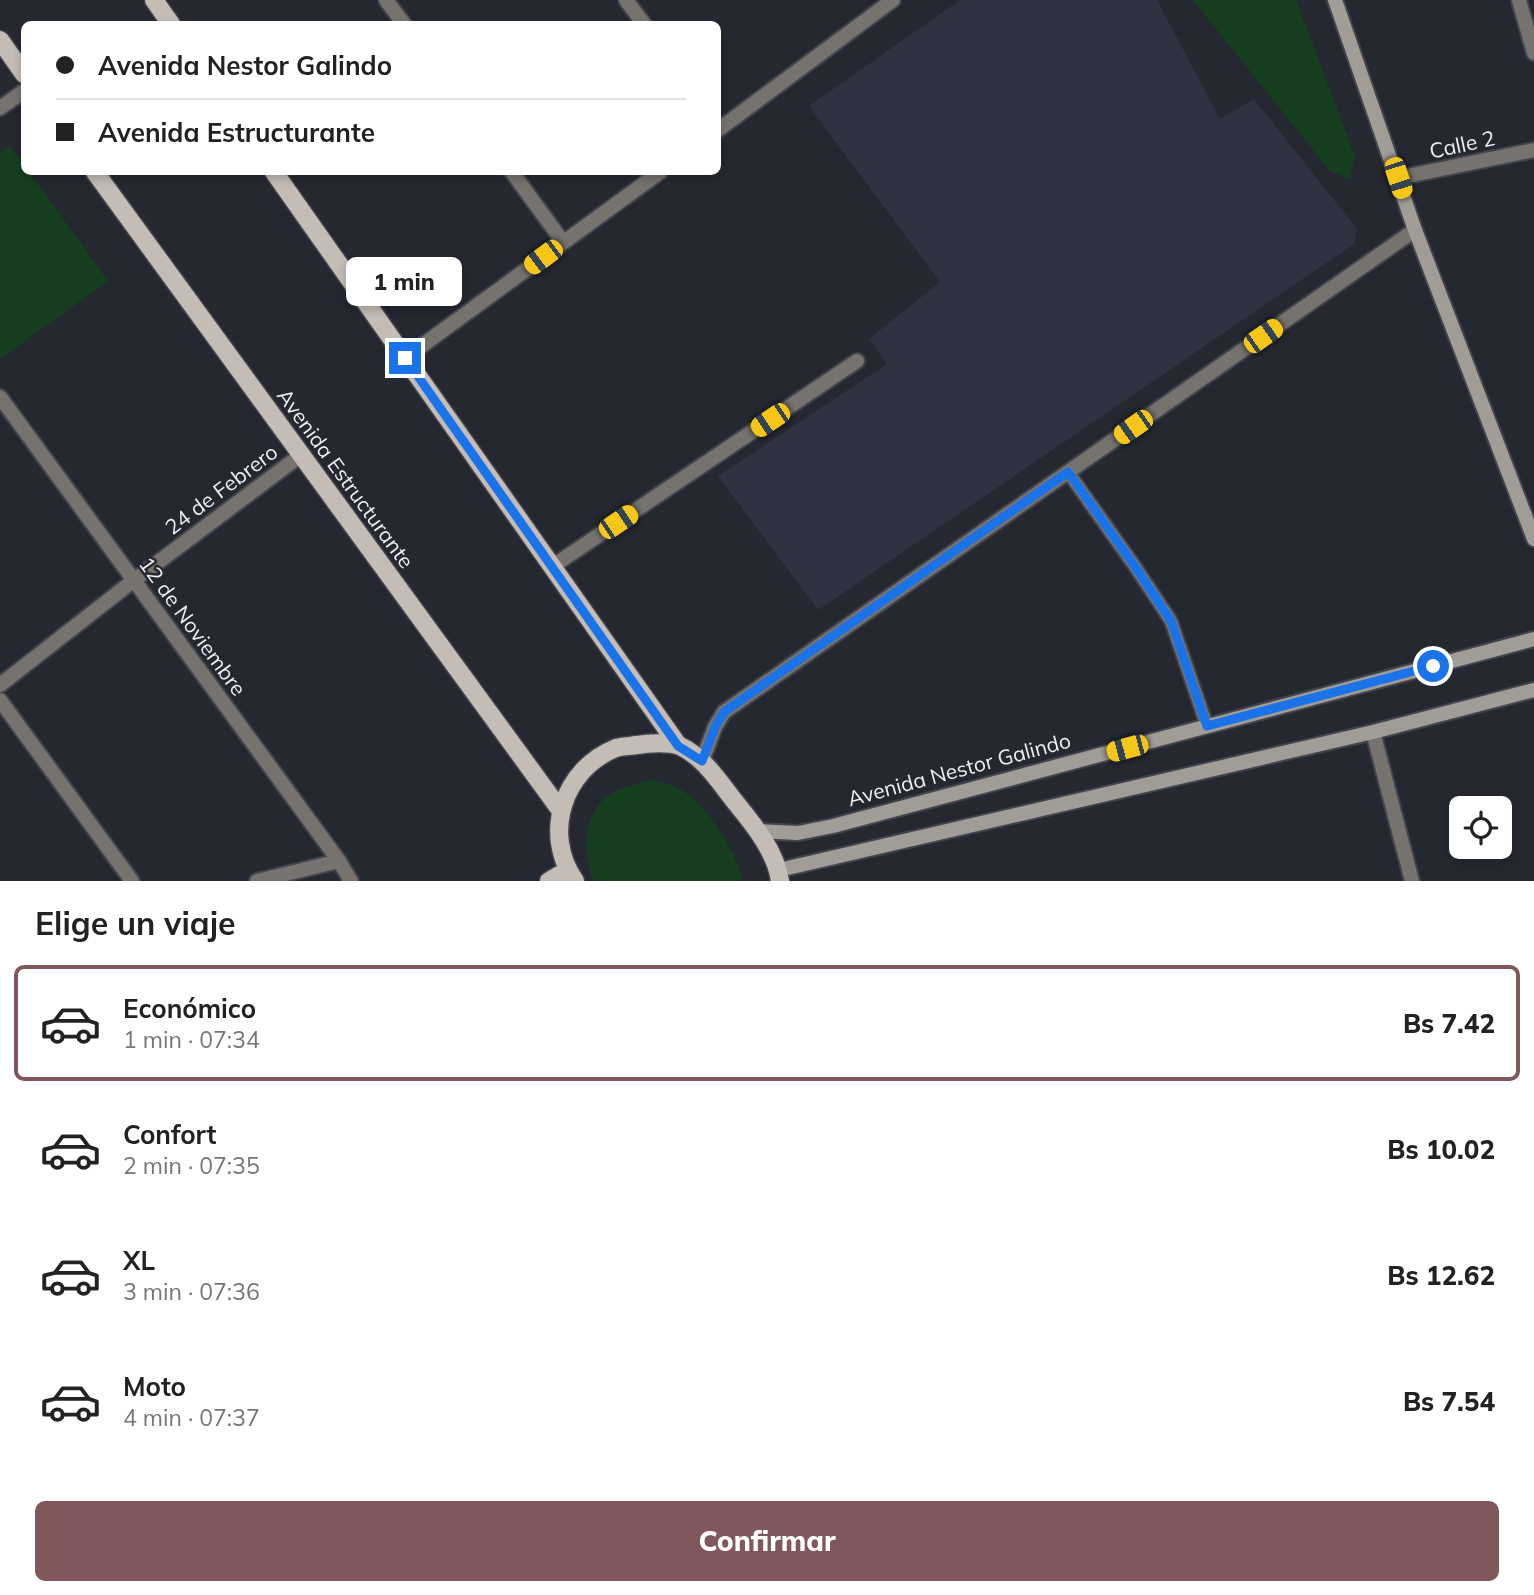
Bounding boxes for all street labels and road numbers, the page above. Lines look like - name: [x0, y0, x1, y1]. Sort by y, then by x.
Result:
- street label: Calle 2: [1427, 124, 1497, 164]
- street label: Avenida Estructurante: [272, 383, 420, 573]
- street label: 24 de Febrero: [160, 438, 282, 540]
- street label: 12 de Noviembre: [134, 552, 252, 700]
- street label: Avenida Nestor Galindo: [845, 727, 1073, 811]

